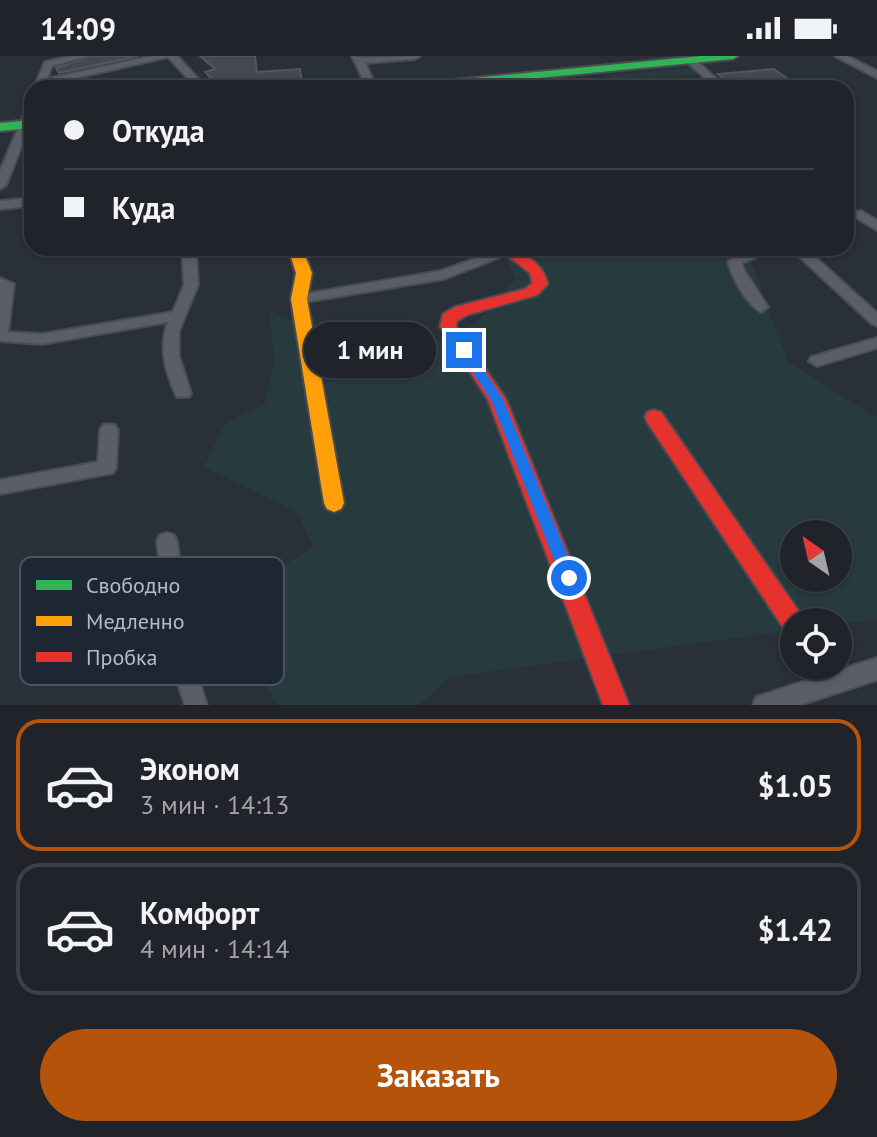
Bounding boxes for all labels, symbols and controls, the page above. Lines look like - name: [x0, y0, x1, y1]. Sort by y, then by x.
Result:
- text: 14:09: [40, 9, 116, 48]
- text: Откуда: [112, 111, 205, 150]
- text: Куда: [112, 188, 175, 227]
- callout: 1 мин: [304, 322, 436, 378]
- route end: [446, 332, 482, 368]
- text: 1 мин: [337, 333, 403, 366]
- north arrow: [780, 520, 852, 592]
- map controls: [780, 520, 852, 680]
- legend: [20, 557, 284, 685]
- route start: [551, 560, 587, 596]
- text: Свободно: [86, 571, 180, 599]
- text: Медленно: [86, 607, 184, 635]
- button: locate: [780, 608, 852, 680]
- text: Пробка: [86, 643, 157, 671]
- icon: car: [44, 749, 116, 821]
- text: Эконом: [140, 749, 240, 788]
- text: $1.05: [758, 766, 833, 805]
- text: 3 мин · 14:13: [140, 788, 289, 821]
- icon: car: [44, 893, 116, 965]
- text: Комфорт: [140, 893, 259, 932]
- text: $1.42: [758, 910, 833, 949]
- text: 4 мин · 14:14: [140, 932, 289, 965]
- button: Заказать: [40, 1029, 837, 1121]

